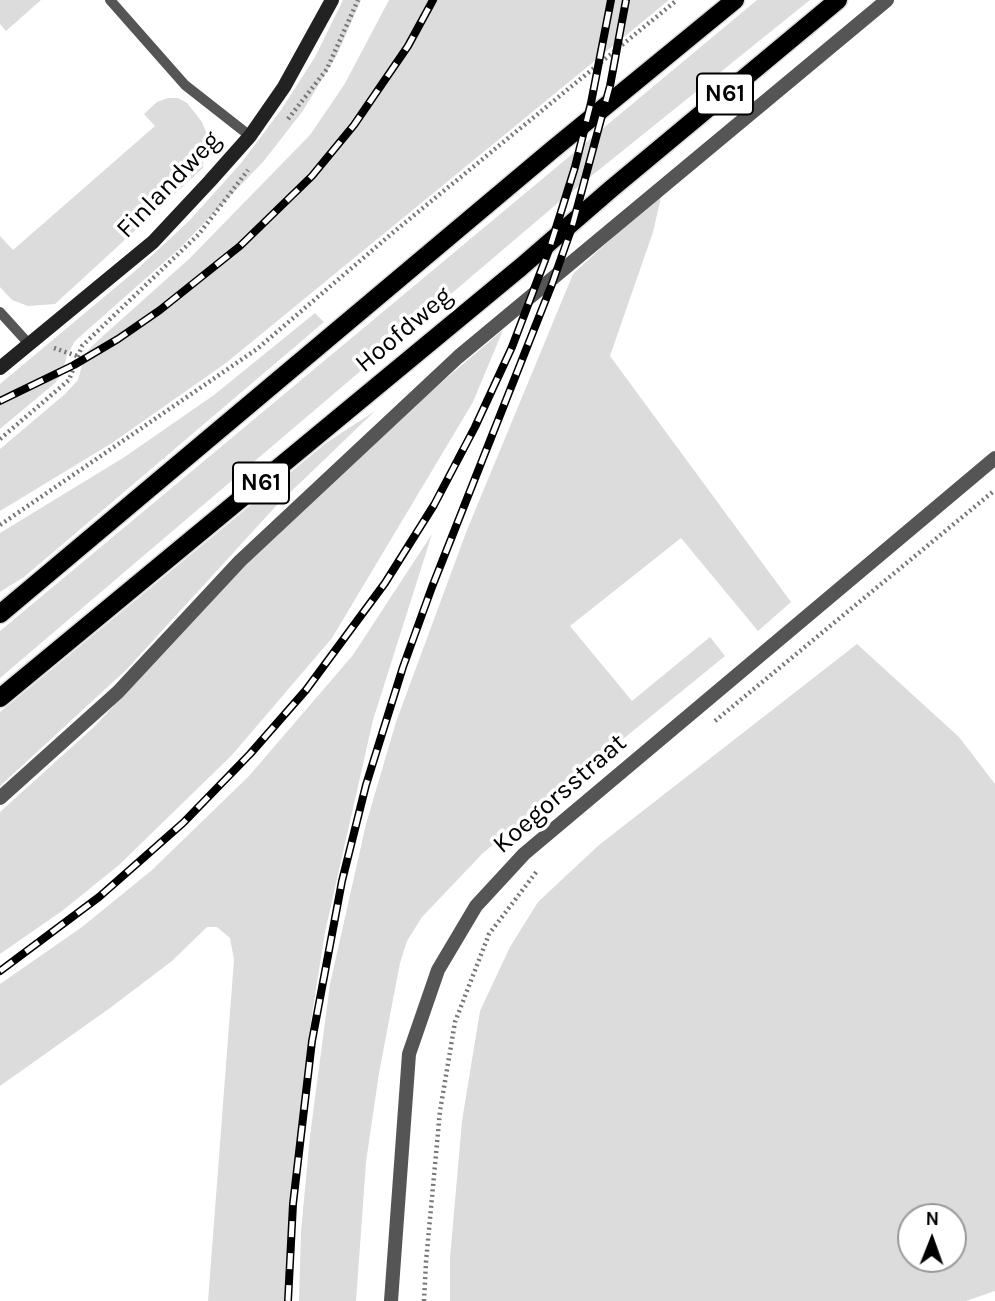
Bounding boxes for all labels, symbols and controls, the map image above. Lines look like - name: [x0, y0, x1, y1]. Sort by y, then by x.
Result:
- road number: N61: [697, 74, 753, 114]
- street label: Finlandweg: [110, 125, 228, 245]
- street label: Hoofdweg: [349, 280, 459, 380]
- road number: N61: [233, 462, 289, 504]
- street label: Koegorsstraat: [487, 728, 633, 860]
- north arrow: [897, 1203, 967, 1273]
- text: N: [925, 1208, 939, 1230]

